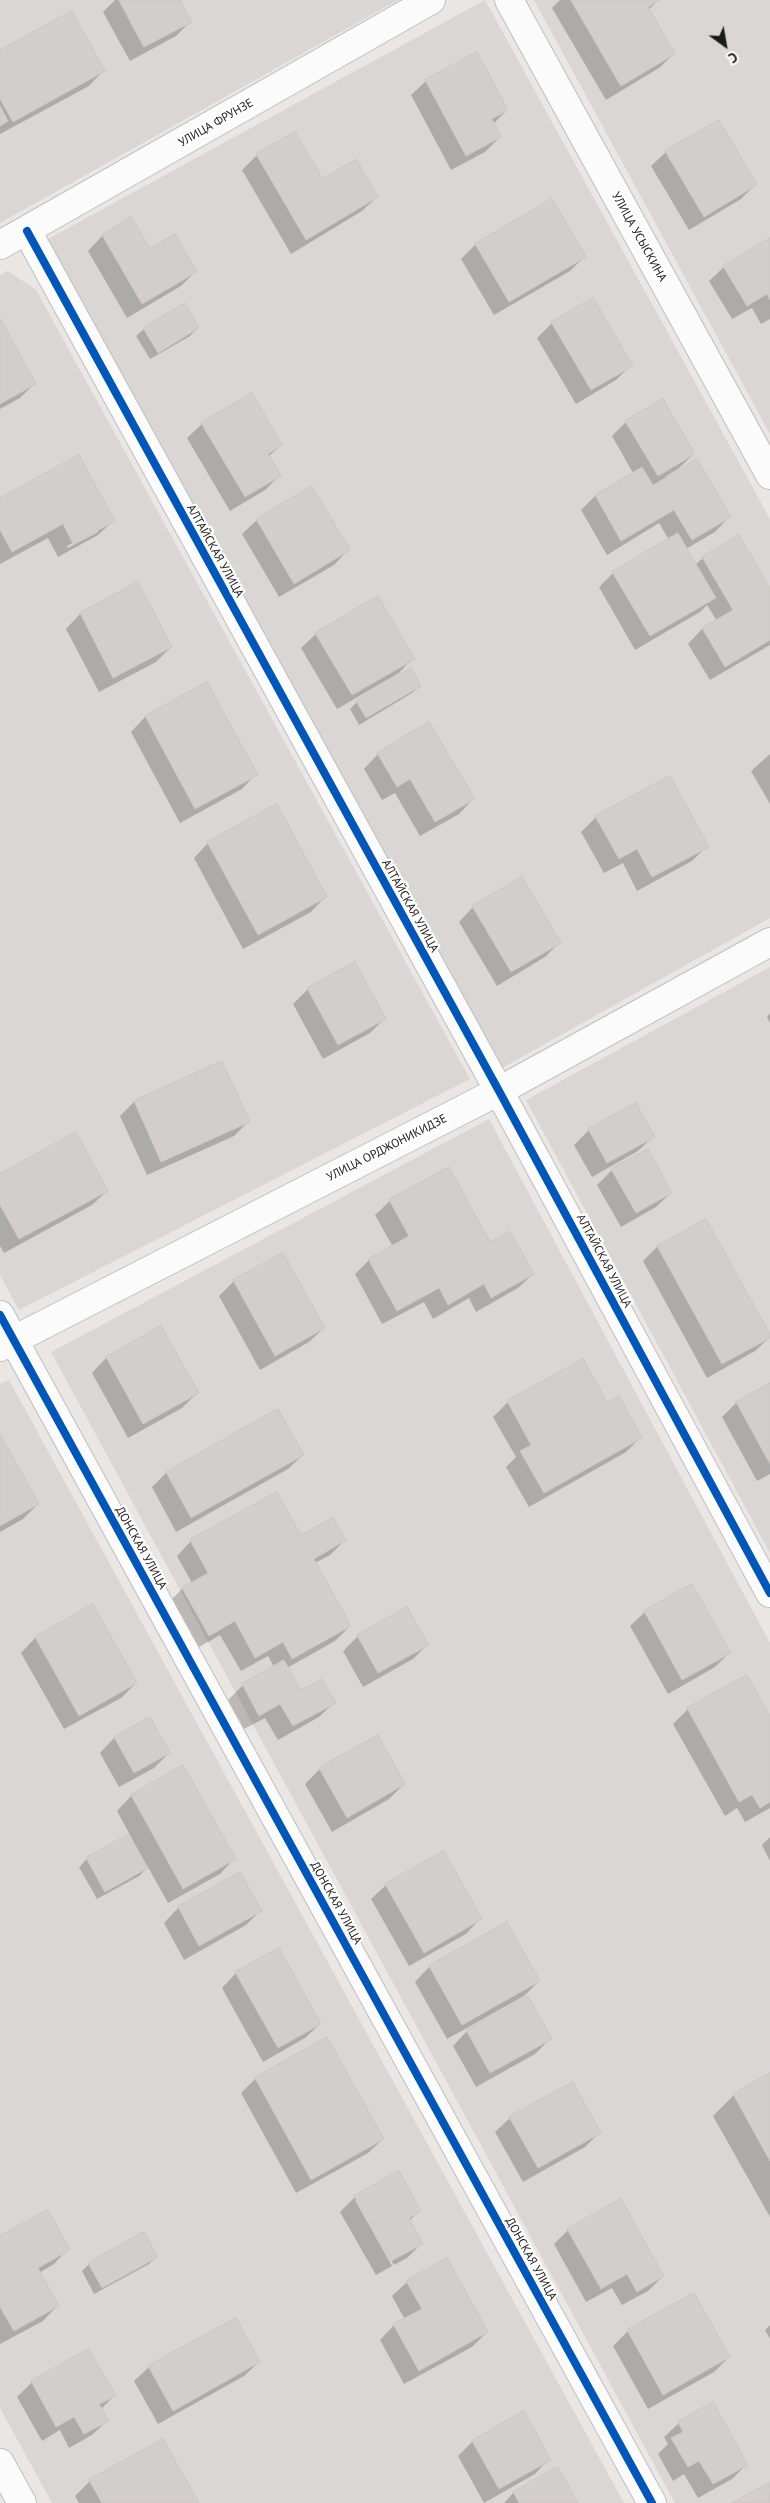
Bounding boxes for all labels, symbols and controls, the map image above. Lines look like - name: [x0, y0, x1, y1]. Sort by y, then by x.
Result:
- north arrow: [700, 20, 750, 70]
- text: С: [725, 48, 741, 67]
- street label: УЛИЦА ФРУНЗЕ: [176, 96, 256, 150]
- street label: УЛИЦА УСЫСКИНА: [608, 190, 670, 284]
- street label: АЛТАЙСКАЯ УЛИЦА: [184, 502, 246, 600]
- street label: АЛТАЙСКАЯ УЛИЦА: [379, 857, 441, 955]
- street label: УЛИЦА ОРДЖОНИКИДЗЕ: [325, 1111, 449, 1185]
- street label: АЛТАЙСКАЯ УЛИЦА: [573, 1212, 635, 1310]
- street label: ДОНСКАЯ УЛИЦА: [112, 1504, 170, 1592]
- street label: ДОНСКАЯ УЛИЦА: [307, 1859, 365, 1947]
- street label: ДОНСКАЯ УЛИЦА: [502, 2215, 560, 2303]

